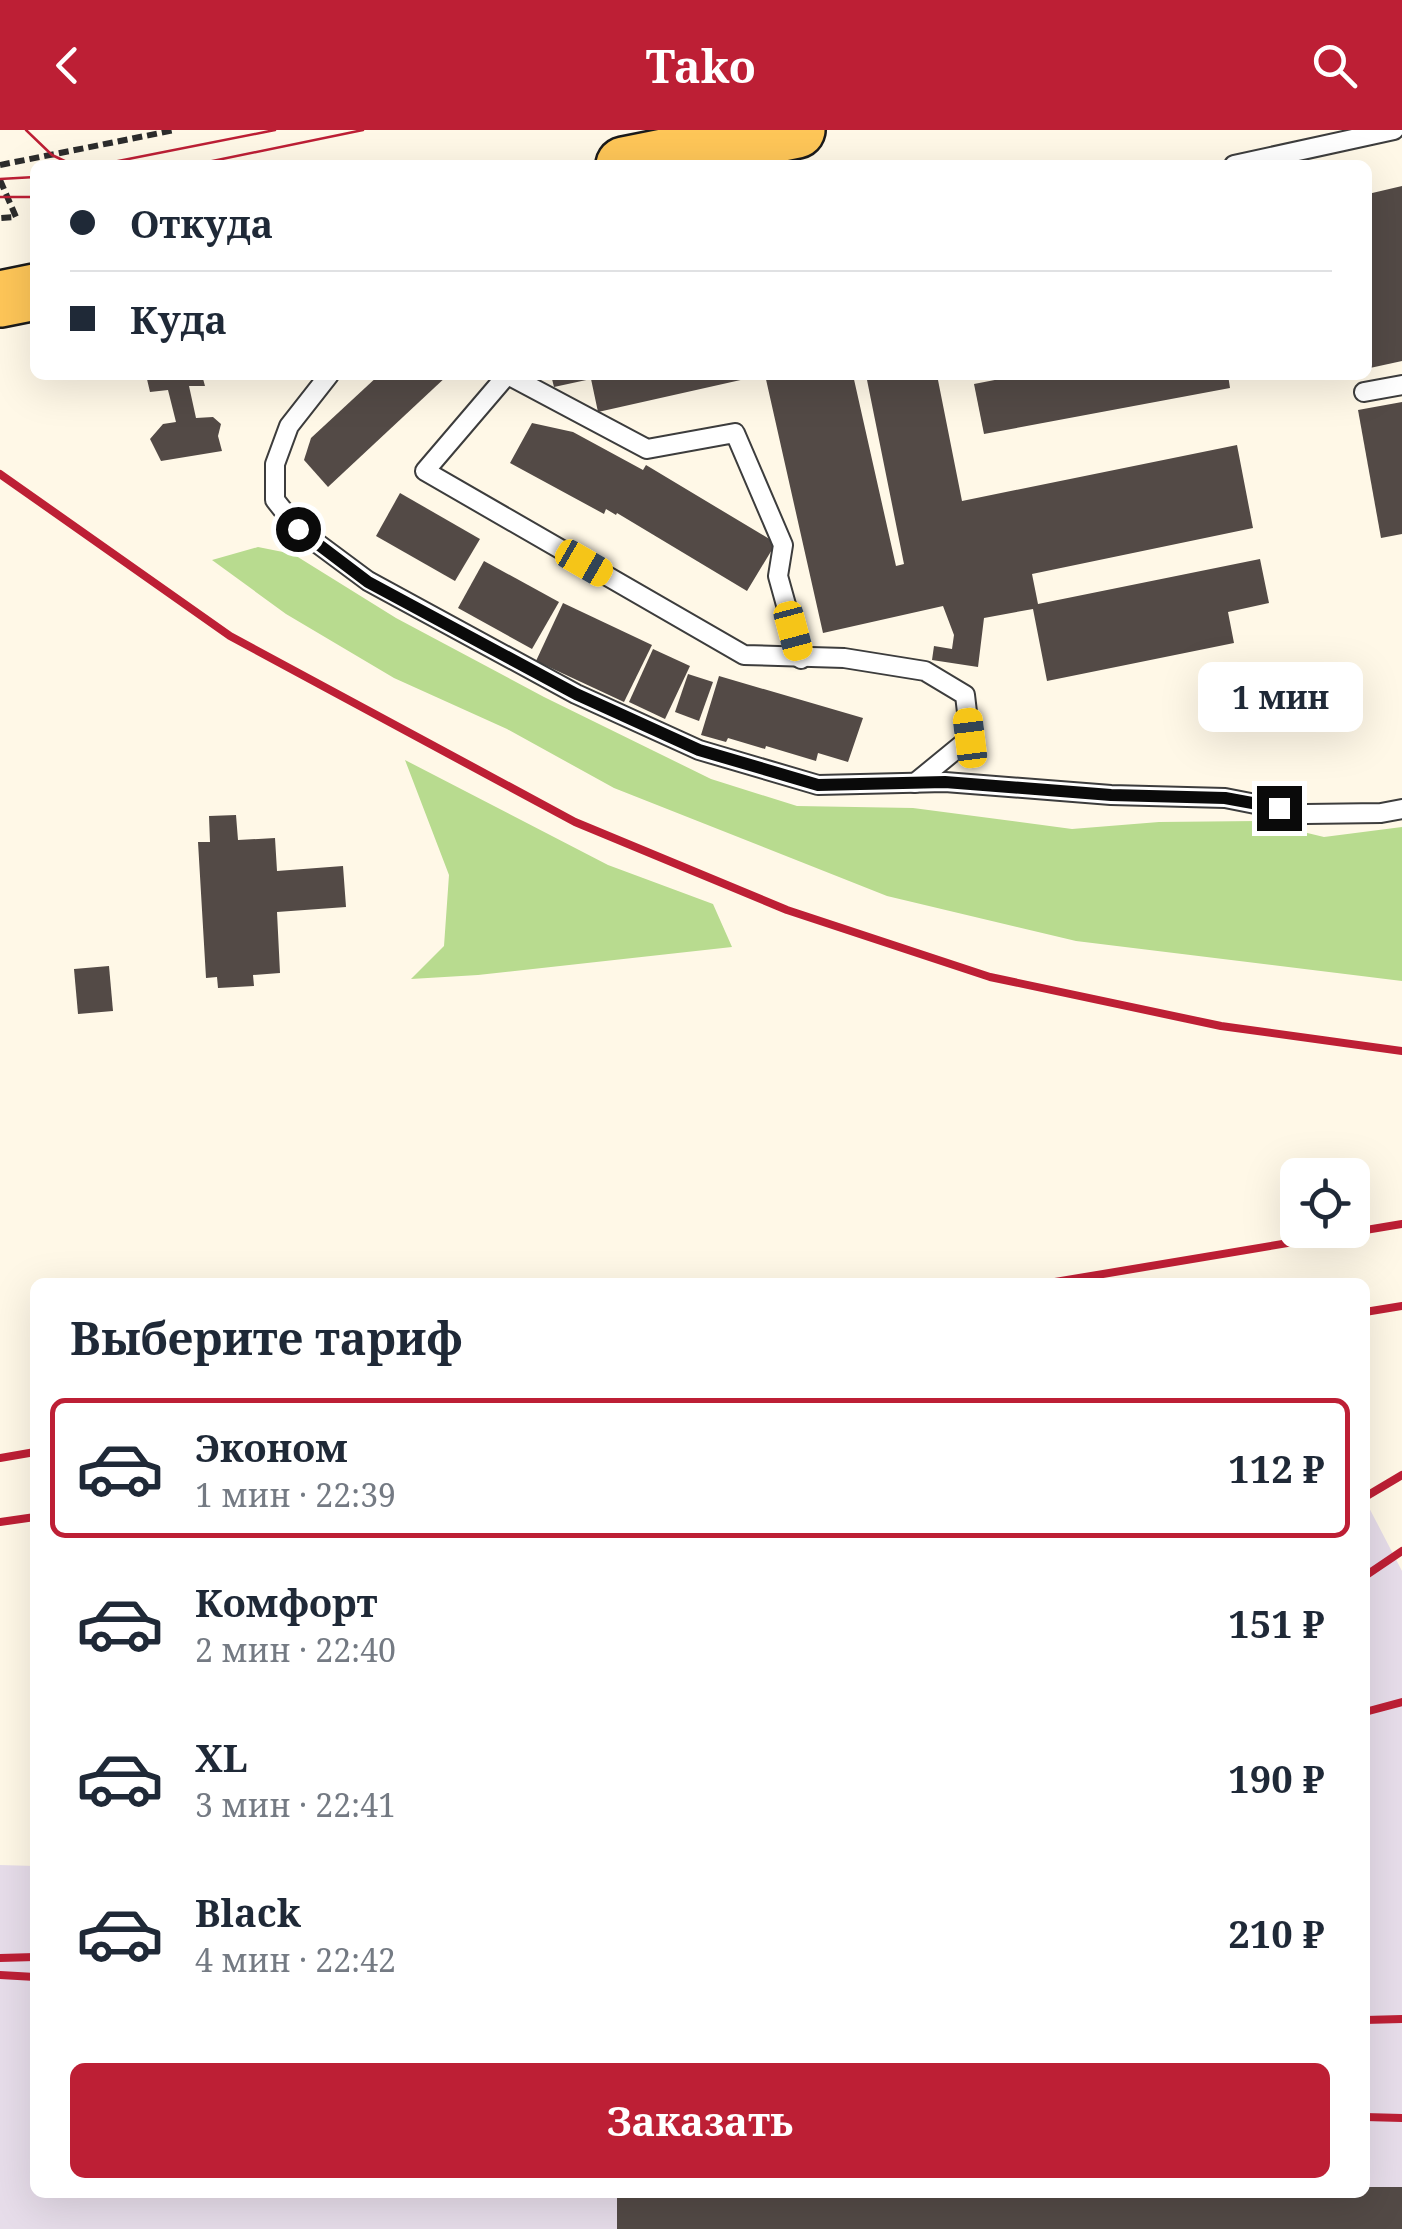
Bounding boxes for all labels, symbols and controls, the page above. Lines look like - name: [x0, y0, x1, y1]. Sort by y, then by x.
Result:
- text: Tako: [646, 35, 756, 96]
- icon: back: [40, 38, 95, 93]
- icon: search: [1307, 38, 1362, 93]
- text: Откуда: [130, 197, 273, 249]
- text: Куда: [130, 293, 227, 345]
- route start: [276, 507, 321, 552]
- car: [551, 535, 617, 591]
- car: [771, 598, 815, 664]
- callout: 1 мин: [1196, 663, 1362, 733]
- text: 1 мин: [1232, 675, 1329, 718]
- car: [951, 706, 989, 770]
- route end: [1257, 786, 1302, 831]
- map controls: [1280, 1158, 1370, 1248]
- button: locate: [1280, 1158, 1370, 1248]
- text: Выберите тариф: [70, 1307, 463, 1368]
- text: Эконом: [195, 1421, 348, 1473]
- icon: car: [75, 1423, 165, 1513]
- text: 112 ₽: [1228, 1442, 1325, 1494]
- text: 1 мин · 22:39: [195, 1473, 396, 1516]
- text: Комфорт: [195, 1576, 378, 1628]
- icon: car: [75, 1578, 165, 1668]
- text: 151 ₽: [1228, 1597, 1325, 1649]
- text: 2 мин · 22:40: [195, 1628, 396, 1671]
- text: XL: [195, 1731, 248, 1783]
- icon: car: [75, 1733, 165, 1823]
- text: 190 ₽: [1228, 1752, 1325, 1804]
- text: 3 мин · 22:41: [195, 1783, 396, 1826]
- text: Black: [195, 1886, 301, 1938]
- icon: car: [75, 1888, 165, 1978]
- text: 210 ₽: [1228, 1907, 1325, 1959]
- text: 4 мин · 22:42: [195, 1938, 396, 1981]
- button: Заказать: [70, 2063, 1330, 2178]

